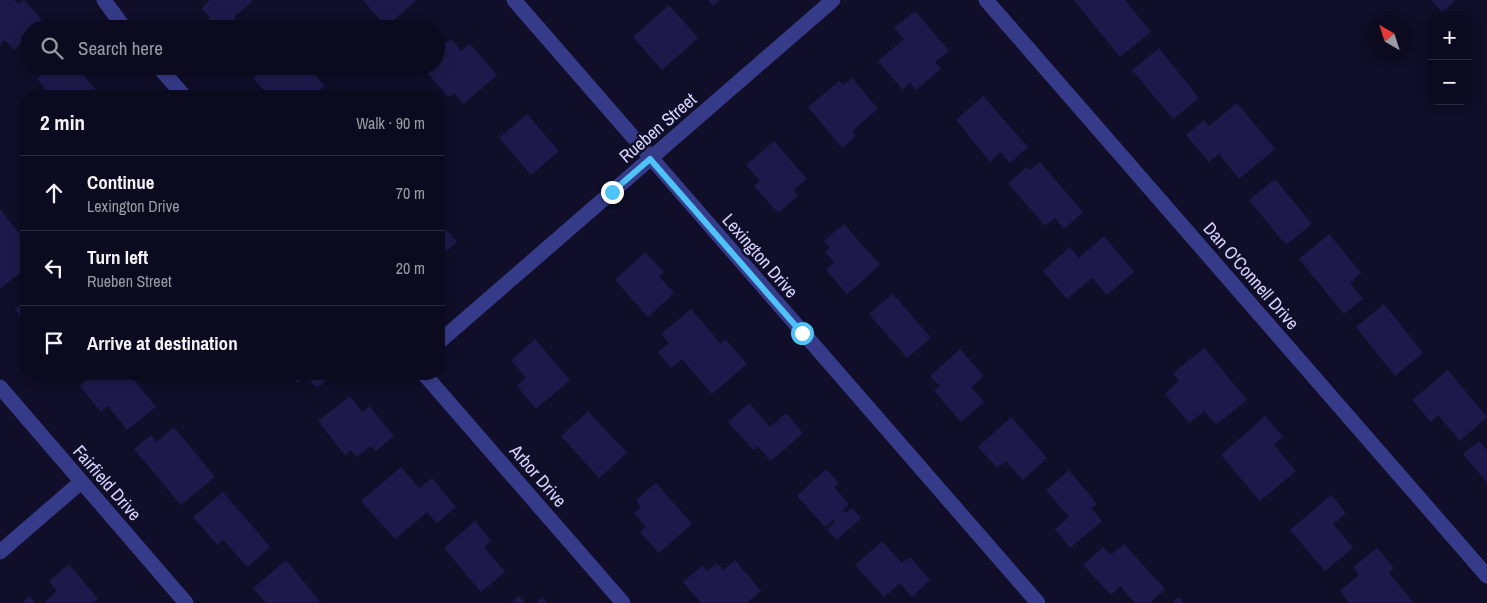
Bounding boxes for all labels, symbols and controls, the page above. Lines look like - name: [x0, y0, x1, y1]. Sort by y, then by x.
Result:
- north arrow: [1367, 15, 1412, 60]
- map controls: [1427, 15, 1472, 105]
- button: +: [1427, 15, 1472, 60]
- search box: [20, 20, 445, 75]
- icon: search: [38, 34, 66, 62]
- text: Search here: [78, 35, 163, 61]
- button: −: [1427, 60, 1472, 105]
- street label: Rueben Street: [614, 87, 702, 168]
- text: 2 min: [40, 108, 85, 137]
- text: Walk · 90 m: [356, 112, 425, 134]
- text: Continue: [87, 169, 155, 195]
- icon: ahead: [40, 179, 68, 207]
- route end: [601, 181, 624, 204]
- text: 70 m: [396, 182, 425, 204]
- text: Lexington Drive: [87, 195, 180, 217]
- street label: Lexington Drive: [717, 208, 804, 303]
- street label: Dan O'Connell Drive: [1198, 217, 1305, 335]
- text: Turn left: [87, 244, 148, 270]
- icon: left: [40, 254, 68, 282]
- text: 20 m: [396, 257, 425, 279]
- text: Rueben Street: [87, 270, 172, 292]
- route start: [791, 322, 814, 345]
- icon: arrive: [40, 329, 68, 357]
- text: Arrive at destination: [87, 330, 238, 356]
- street label: Arbor Drive: [504, 438, 573, 512]
- street label: Fairfield Drive: [68, 439, 147, 526]

